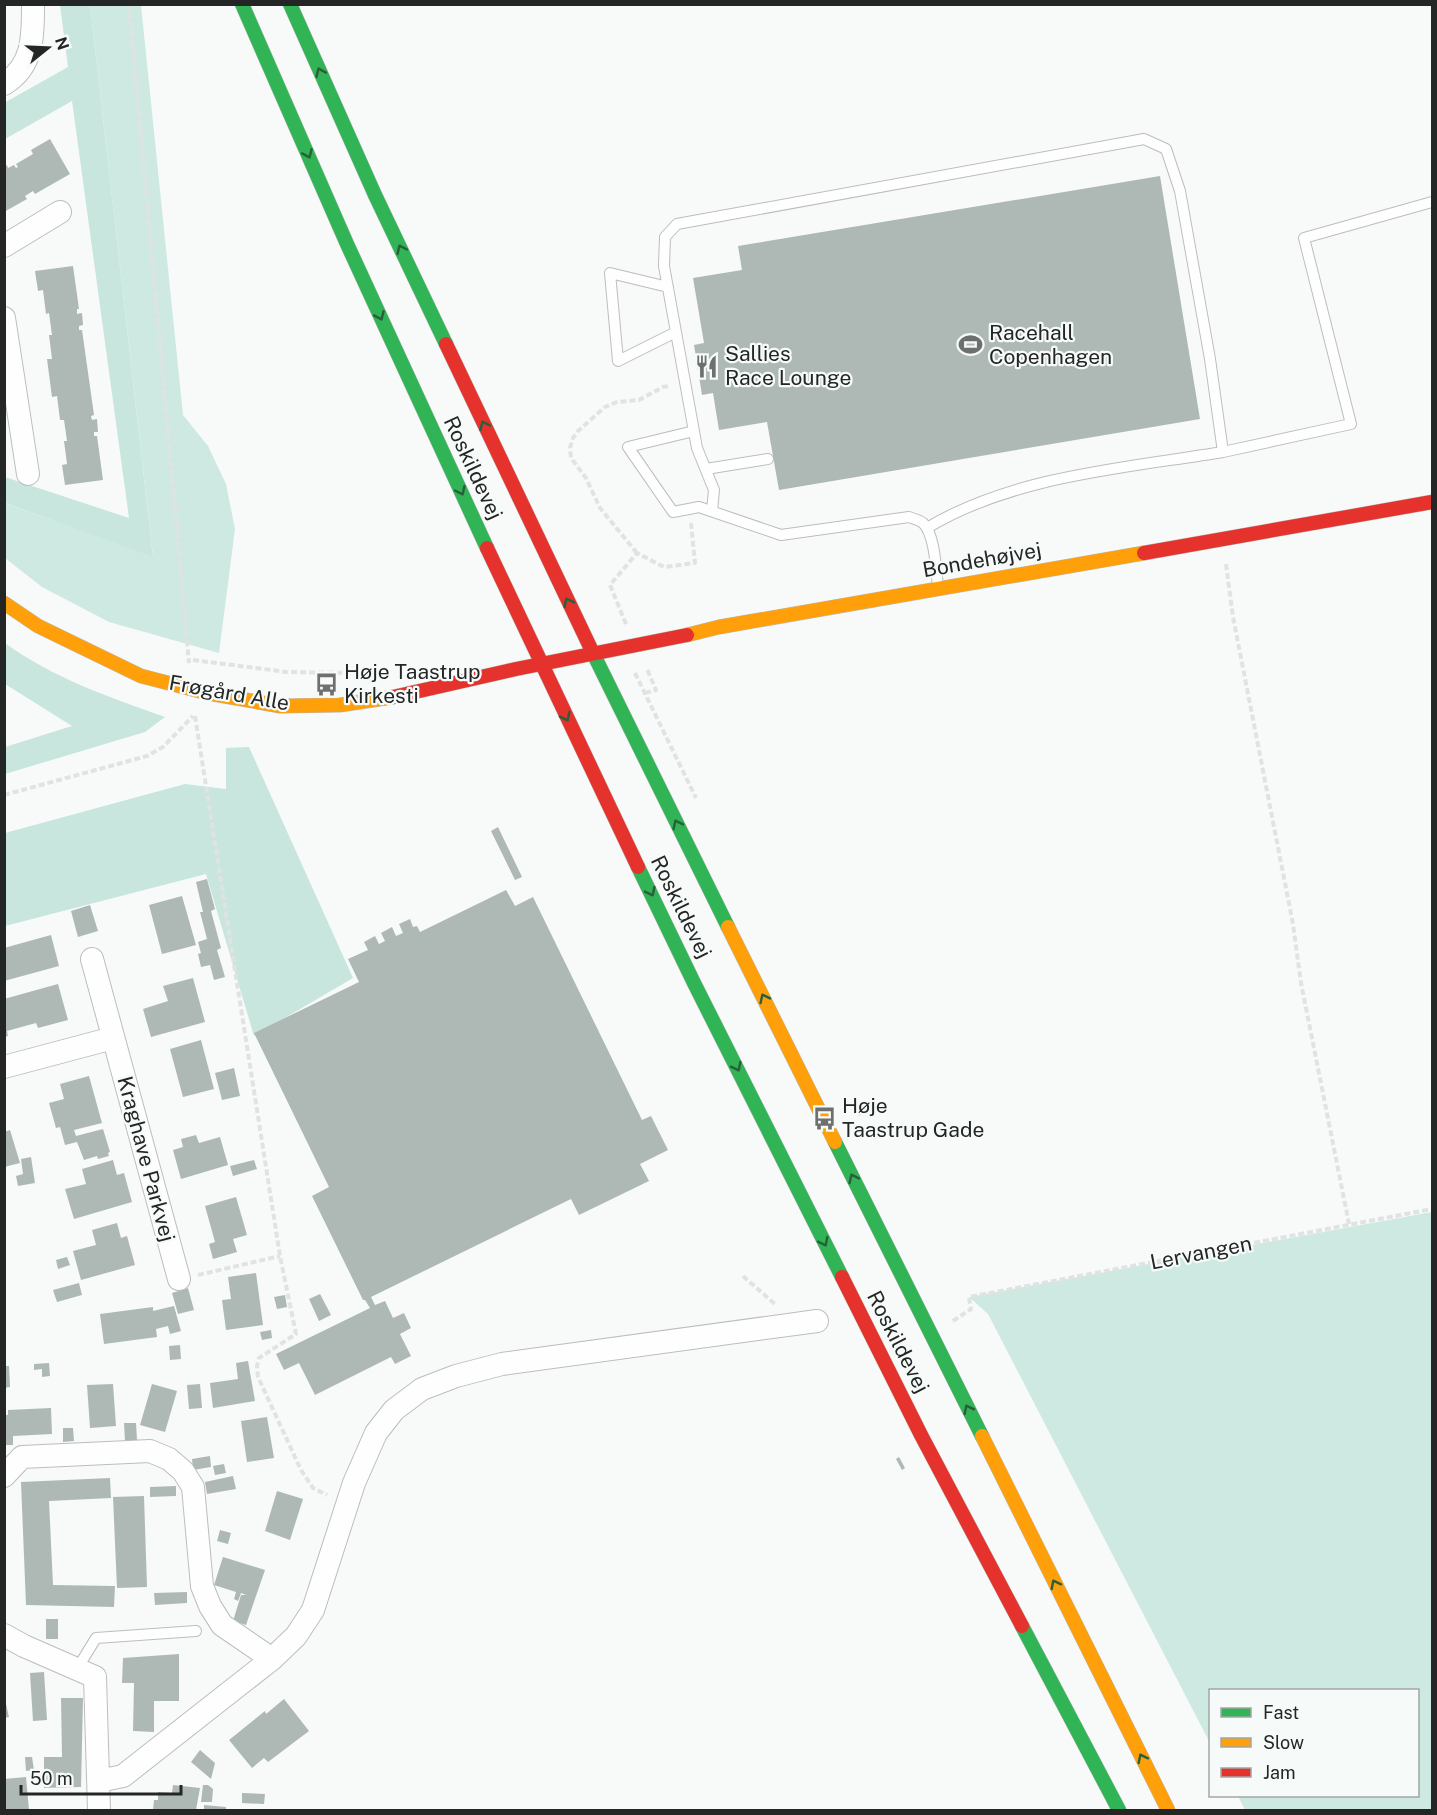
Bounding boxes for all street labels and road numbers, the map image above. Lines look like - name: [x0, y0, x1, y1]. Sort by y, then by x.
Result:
- street label: Roskildevej: [439, 412, 508, 523]
- street label: Bondehøjvej: [921, 537, 1043, 582]
- street label: Frøgård Alle: [167, 670, 291, 715]
- street label: Roskildevej: [646, 851, 717, 962]
- street label: Kraghave Parkvej: [112, 1073, 181, 1244]
- street label: Lervangen: [1148, 1230, 1254, 1275]
- street label: Roskildevej: [862, 1287, 935, 1397]

